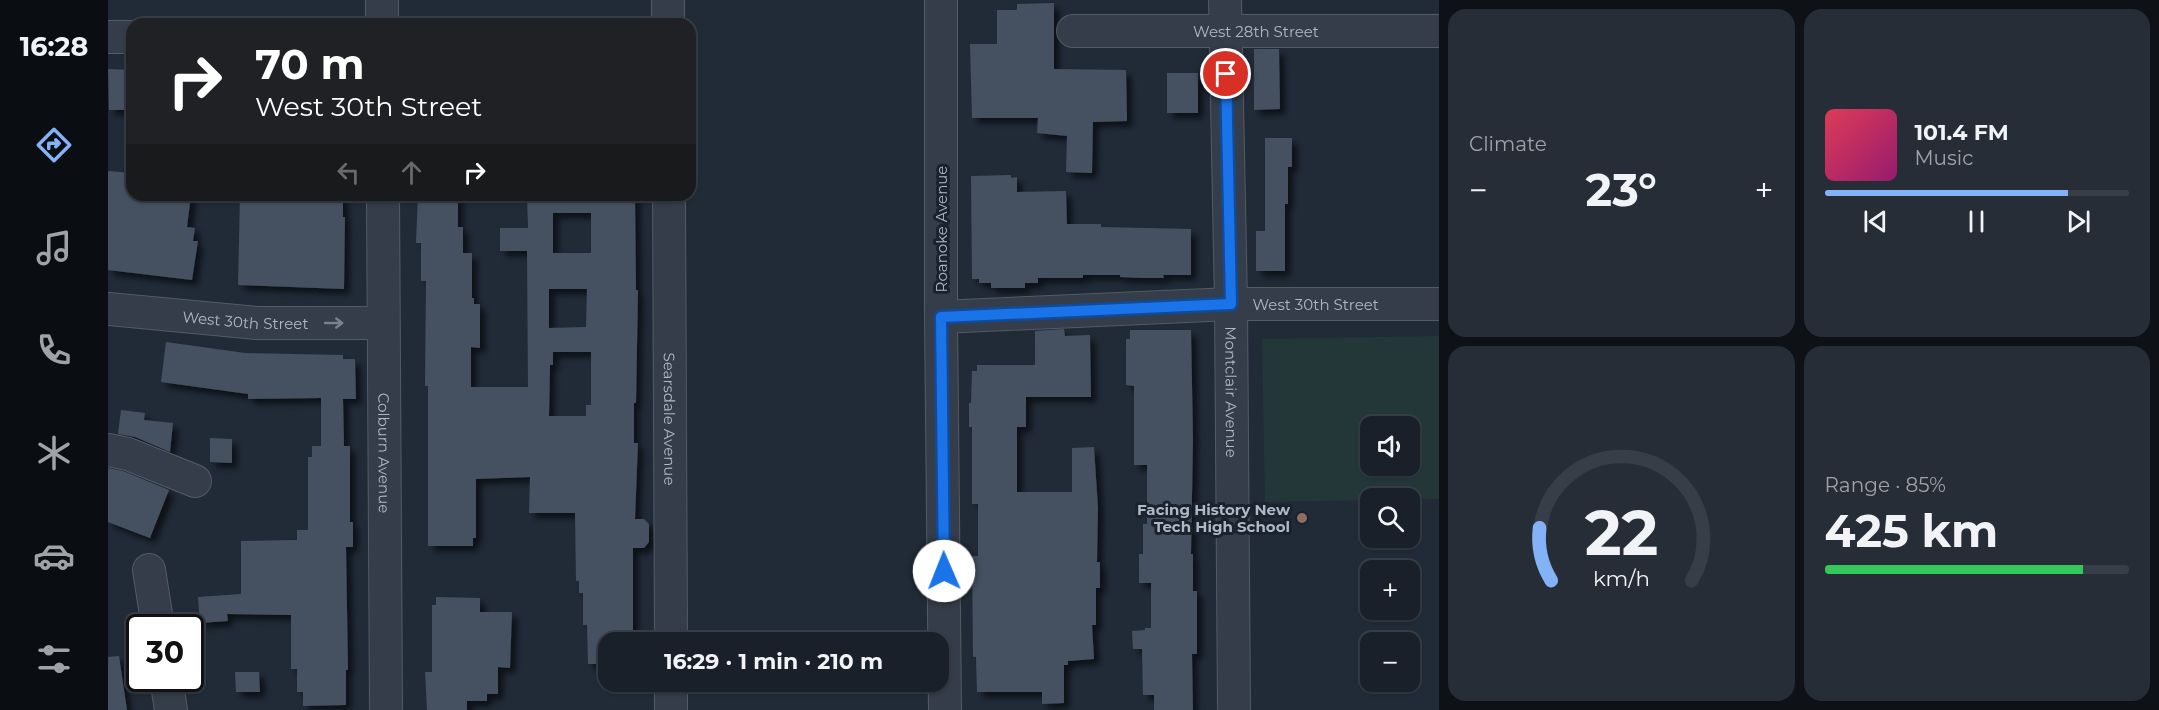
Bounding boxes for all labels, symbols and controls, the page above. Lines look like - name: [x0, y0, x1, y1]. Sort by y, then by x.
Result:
- street label: West 28th Street: [1193, 22, 1319, 41]
- text: 16:28: [20, 30, 88, 63]
- text: 70 m: [255, 38, 365, 90]
- icon: right: [156, 42, 234, 120]
- pin: [1200, 48, 1251, 99]
- icon: arrive: [1209, 57, 1242, 90]
- text: West 30th Street: [255, 90, 482, 123]
- text: 101.4 FM: [1915, 119, 2009, 146]
- icon: directions: [33, 124, 75, 166]
- text: Climate: [1469, 132, 1547, 156]
- text: Music: [1915, 146, 1973, 170]
- icon: left: [332, 156, 365, 189]
- icon: ahead: [395, 156, 428, 189]
- icon: right: [458, 156, 491, 189]
- text: 23°: [1586, 162, 1657, 217]
- street label: Roanoke Avenue: [932, 166, 951, 292]
- text: −: [1469, 170, 1488, 210]
- text: +: [1755, 170, 1773, 210]
- icon: previous: [1859, 205, 1892, 238]
- icon: pause: [1960, 205, 1993, 238]
- icon: next: [2062, 205, 2095, 238]
- icon: music: [33, 227, 75, 269]
- street label: West 30th Street: [1253, 295, 1379, 314]
- street label: West 30th Street: [182, 307, 309, 333]
- one-way arrow: [323, 317, 343, 329]
- street label: Montclair Avenue: [1222, 326, 1242, 458]
- icon: phone: [33, 329, 75, 371]
- street label: Searsdale Avenue: [660, 352, 680, 486]
- street label: Colburn Avenue: [375, 393, 394, 513]
- map controls: [1360, 416, 1420, 692]
- button: sound: [1360, 416, 1420, 476]
- icon: climate: [33, 432, 75, 474]
- text: Range · 85%: [1825, 473, 1946, 497]
- button: search: [1360, 488, 1420, 548]
- text: 22: [1584, 495, 1658, 571]
- place label: Facing History New Tech High School: [1137, 500, 1291, 536]
- text: 425 km: [1825, 503, 1998, 558]
- marker: Facing History New Tech High School: [1295, 511, 1309, 525]
- icon: car: [33, 535, 75, 577]
- position arrow: [912, 539, 976, 603]
- button: +: [1360, 560, 1420, 620]
- text: km/h: [1593, 565, 1650, 591]
- speed limit sign: 30: [126, 614, 204, 692]
- button: −: [1360, 632, 1420, 692]
- icon: filters: [33, 638, 75, 680]
- text: 16:29 · 1 min · 210 m: [664, 648, 883, 675]

